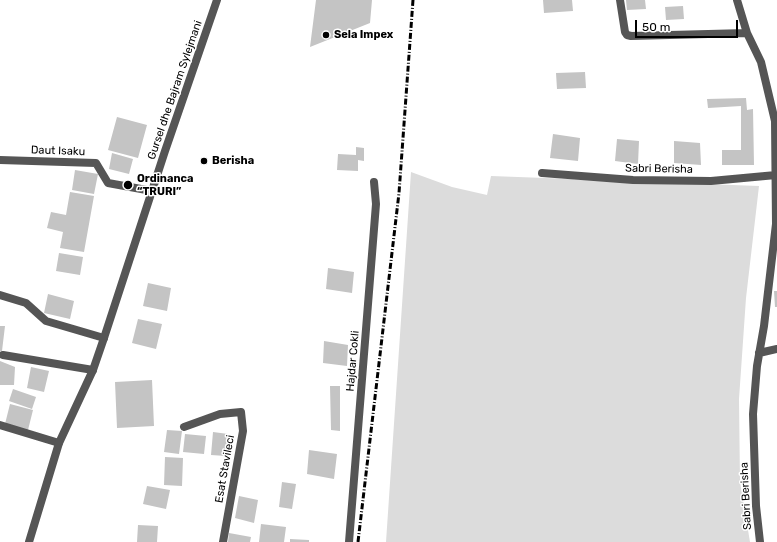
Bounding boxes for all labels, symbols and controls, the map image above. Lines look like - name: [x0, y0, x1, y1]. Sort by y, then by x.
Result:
- scale bar: [637, 12, 740, 38]
- street label: Gursel dhe Bajram Sylejmani: [145, 19, 205, 161]
- text: 50 m: [642, 20, 670, 34]
- place label: Sela Impex: [334, 28, 393, 42]
- marker: Sela Impex: [321, 30, 331, 40]
- street label: Daut Isaku: [31, 143, 85, 159]
- place label: Berisha: [212, 154, 254, 168]
- marker: Berisha: [199, 156, 209, 166]
- street label: Sabri Berisha: [625, 162, 693, 176]
- place label: Ordinanca “TRURI”: [137, 172, 193, 198]
- marker: Ordinanca “TRURI”: [122, 179, 134, 191]
- street label: Hajdar Cokli: [344, 330, 362, 392]
- street label: Esat Stavileci: [213, 434, 237, 504]
- street label: Sabri Berisha: [738, 462, 754, 530]

